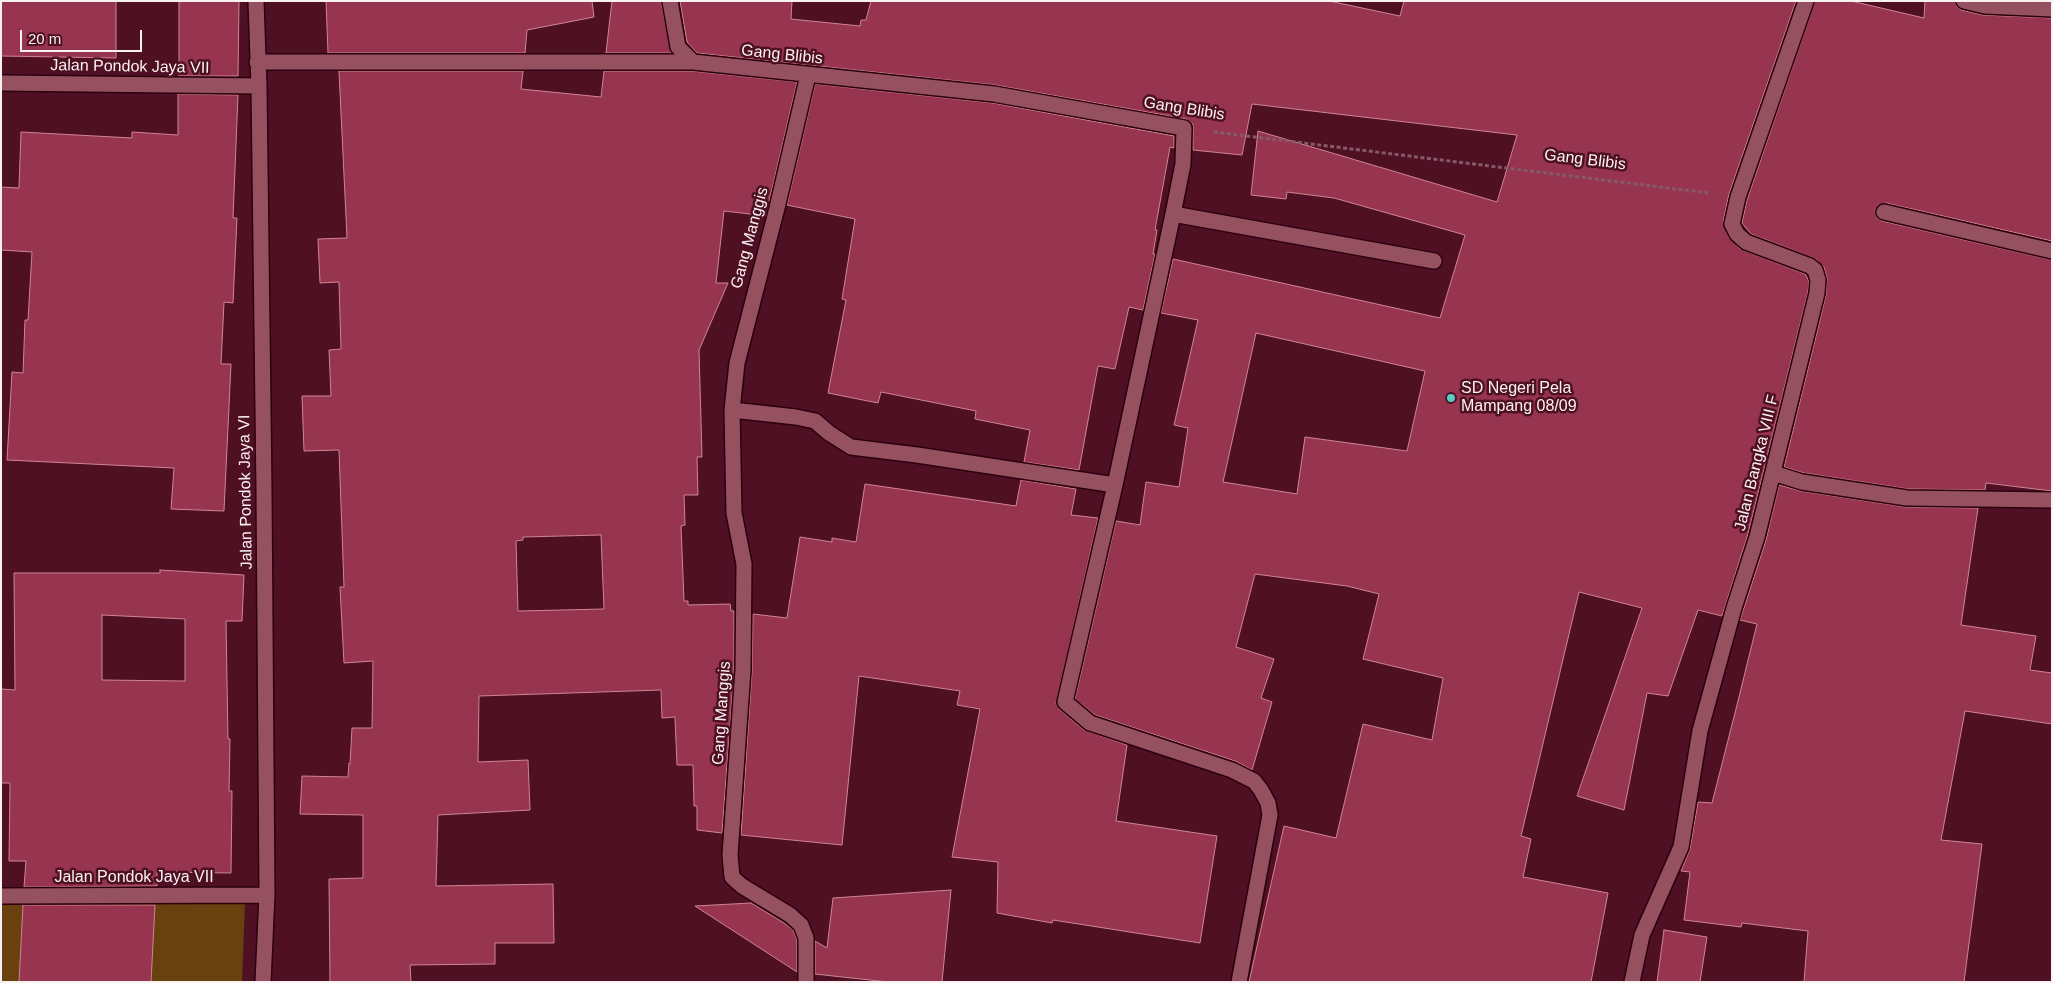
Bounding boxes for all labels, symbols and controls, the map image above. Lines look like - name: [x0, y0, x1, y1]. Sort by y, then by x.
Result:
- scale bar: [22, 20, 145, 52]
- text: 20 m: [28, 30, 61, 47]
- street label: Gang Blibis: [740, 41, 824, 69]
- street label: Jalan Pondok Jaya VII: [50, 56, 210, 78]
- street label: Gang Blibis: [1142, 93, 1226, 125]
- street label: Gang Blibis: [1543, 145, 1627, 175]
- street label: Gang Manggis: [727, 185, 773, 291]
- place label: SD Negeri Pela Mampang 08/09: [1461, 379, 1577, 417]
- marker: SD Negeri Pela Mampang 08/09: [1445, 392, 1457, 404]
- street label: Jalan Bangka VIII F: [1731, 393, 1783, 533]
- street label: Jalan Pondok Jaya VI: [235, 414, 257, 570]
- street label: Gang Manggis: [709, 660, 735, 766]
- street label: Jalan Pondok Jaya VII: [54, 868, 214, 888]

